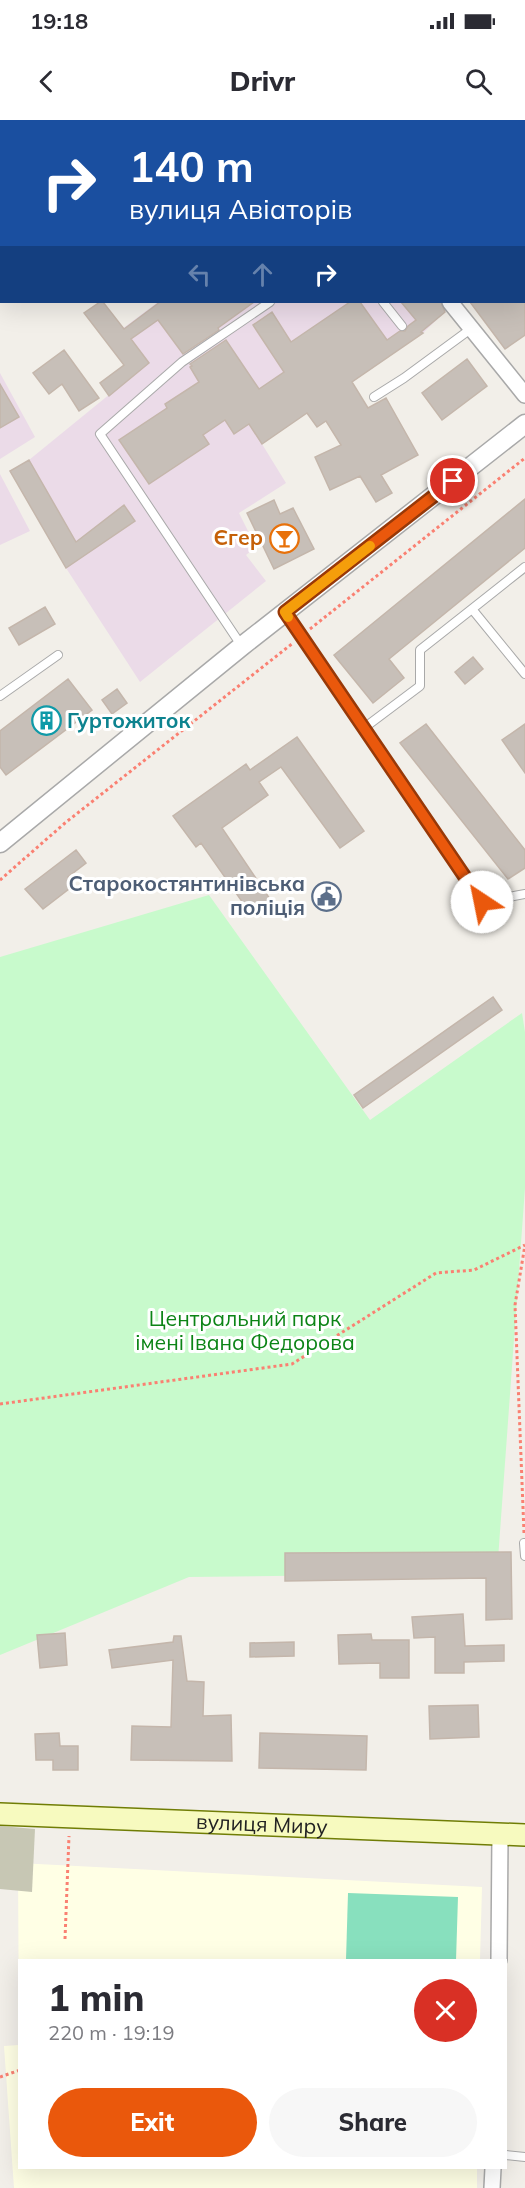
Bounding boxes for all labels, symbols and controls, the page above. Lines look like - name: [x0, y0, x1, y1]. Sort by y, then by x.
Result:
- text: 19:18: [30, 7, 88, 35]
- text: Drivr: [230, 64, 295, 98]
- icon: back: [30, 65, 63, 98]
- icon: search: [462, 65, 495, 98]
- text: 140 m: [129, 140, 254, 193]
- icon: right: [30, 144, 108, 222]
- text: вулиця Авіаторів: [129, 192, 352, 226]
- icon: left: [183, 258, 216, 291]
- icon: ahead: [246, 258, 279, 291]
- icon: right: [309, 258, 342, 291]
- pin: [427, 455, 478, 506]
- icon: arrive: [436, 464, 469, 497]
- bar icon: Єгер: [268, 522, 300, 554]
- place label: Єгер: [213, 524, 263, 550]
- building icon: Гуртожиток: [30, 705, 62, 737]
- place label: Гуртожиток: [67, 707, 191, 733]
- place label: Старокостянтинівська поліція: [68, 870, 305, 920]
- position arrow: [450, 870, 514, 934]
- public building icon: Старокостянтинівська поліція: [310, 880, 342, 912]
- park label: Центральний парк імені Івана Федорова: [135, 1305, 355, 1355]
- street label: вулиця Миру: [195, 1808, 328, 1839]
- text: 1 min: [48, 1975, 144, 2020]
- button: close: [414, 1979, 477, 2042]
- text: 220 m · 19:19: [48, 2020, 174, 2045]
- button: Exit: [48, 2088, 257, 2157]
- button: Share: [269, 2088, 477, 2157]

